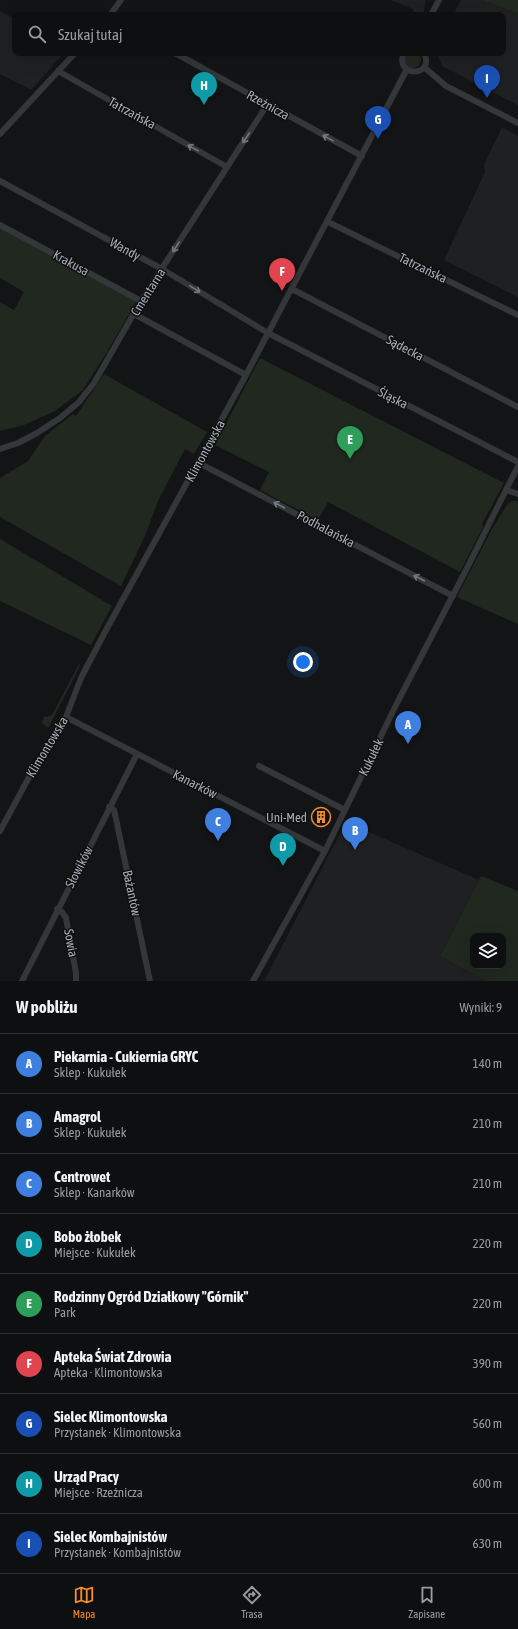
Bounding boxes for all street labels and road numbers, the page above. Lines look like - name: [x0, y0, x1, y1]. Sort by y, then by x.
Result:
- street label: Rzeźnicza: [244, 87, 292, 123]
- street label: Tatrzańska: [106, 94, 158, 132]
- street label: Wandy: [107, 234, 144, 264]
- street label: Krakusa: [50, 247, 92, 279]
- street label: Tatrzańska: [396, 250, 450, 286]
- street label: Cmentarna: [127, 265, 169, 319]
- street label: Sądecka: [384, 332, 426, 364]
- street label: Śląska: [376, 384, 410, 412]
- street label: Klimontowska: [182, 417, 228, 485]
- street label: Podhalańska: [295, 508, 357, 550]
- street label: Klimontowska: [23, 714, 71, 780]
- street label: Kukułek: [356, 736, 387, 778]
- street label: Kanarków: [170, 767, 220, 802]
- street label: Słowików: [62, 843, 96, 890]
- street label: Bażantów: [120, 869, 144, 918]
- street label: Sowia: [61, 928, 81, 958]

